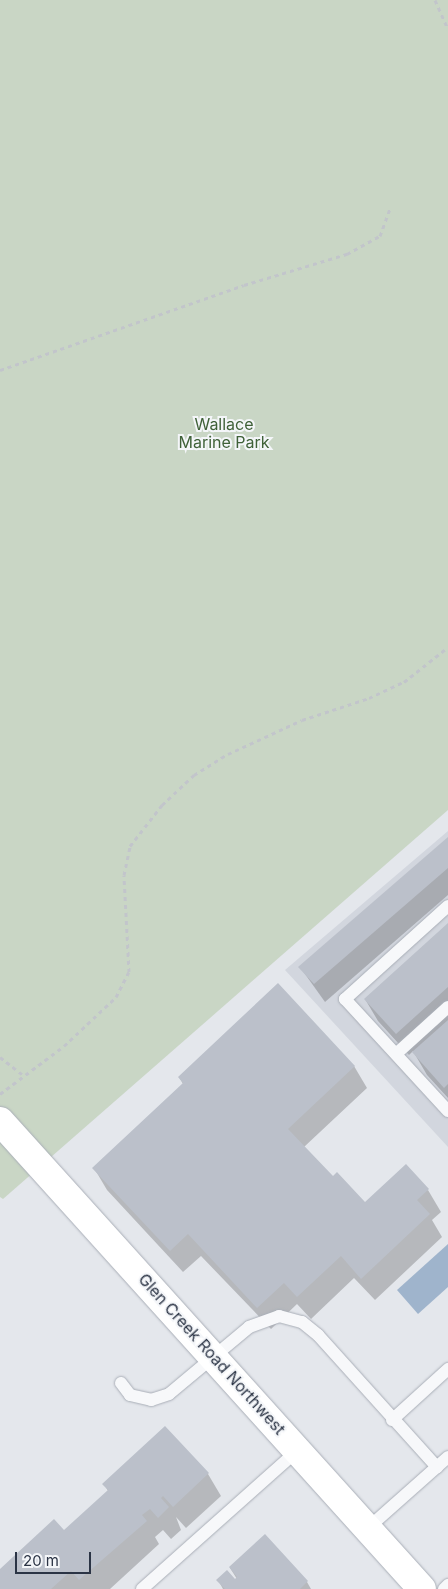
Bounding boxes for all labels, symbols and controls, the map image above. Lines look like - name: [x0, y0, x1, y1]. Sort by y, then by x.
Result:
- park label: Wallace Marine Park: [178, 414, 270, 452]
- street label: Glen Creek Road Northwest: [135, 1270, 289, 1438]
- scale bar: [18, 1542, 94, 1574]
- text: 20 m: [23, 1551, 59, 1570]

